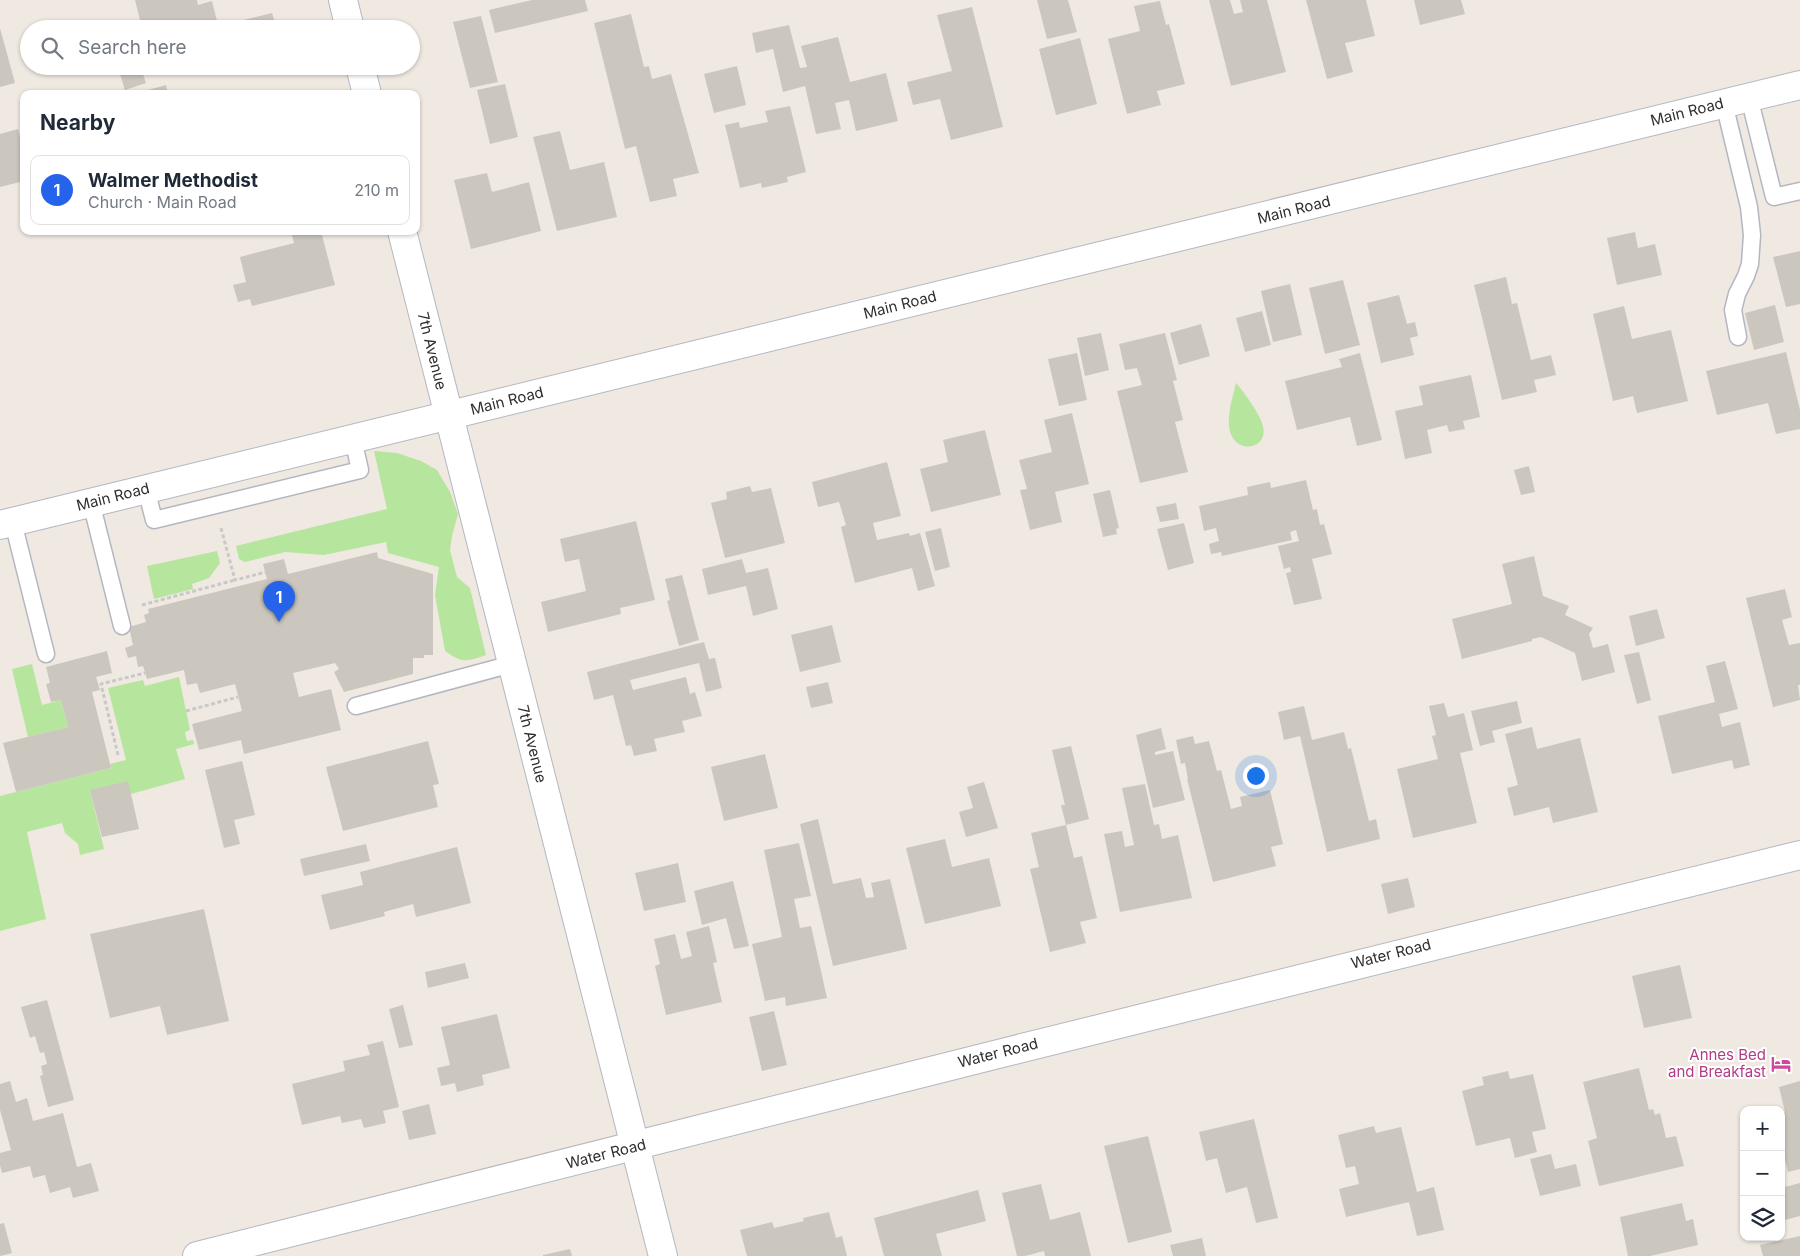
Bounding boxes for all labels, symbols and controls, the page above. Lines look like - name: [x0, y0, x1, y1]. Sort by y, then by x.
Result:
- search box: [20, 20, 420, 75]
- icon: search: [38, 34, 66, 62]
- text: Search here: [78, 36, 187, 59]
- street label: Main Road: [1648, 93, 1726, 130]
- text: Nearby: [40, 110, 115, 135]
- text: Walmer Methodist: [88, 169, 258, 192]
- text: 1: [54, 180, 60, 200]
- text: 210 m: [354, 180, 399, 200]
- street label: Main Road: [1255, 191, 1333, 228]
- text: Church · Main Road: [88, 192, 236, 212]
- street label: Main Road: [861, 286, 939, 323]
- street label: 7th Avenue: [414, 310, 451, 392]
- street label: Main Road: [468, 382, 546, 419]
- street label: Main Road: [74, 478, 152, 515]
- pin: 1: [263, 581, 295, 622]
- street label: 7th Avenue: [514, 703, 551, 785]
- your location: [1243, 763, 1269, 789]
- street label: Water Road: [1349, 934, 1433, 973]
- street label: Water Road: [956, 1033, 1040, 1072]
- place label: Annes Bed and Breakfast: [1668, 1045, 1766, 1081]
- hotel icon: Annes Bed and Breakfast: [1770, 1053, 1792, 1075]
- map controls: [1740, 1106, 1785, 1241]
- button: +: [1740, 1106, 1785, 1151]
- street label: Water Road: [564, 1134, 648, 1173]
- button: −: [1740, 1151, 1785, 1196]
- button: layers: [1740, 1196, 1785, 1241]

